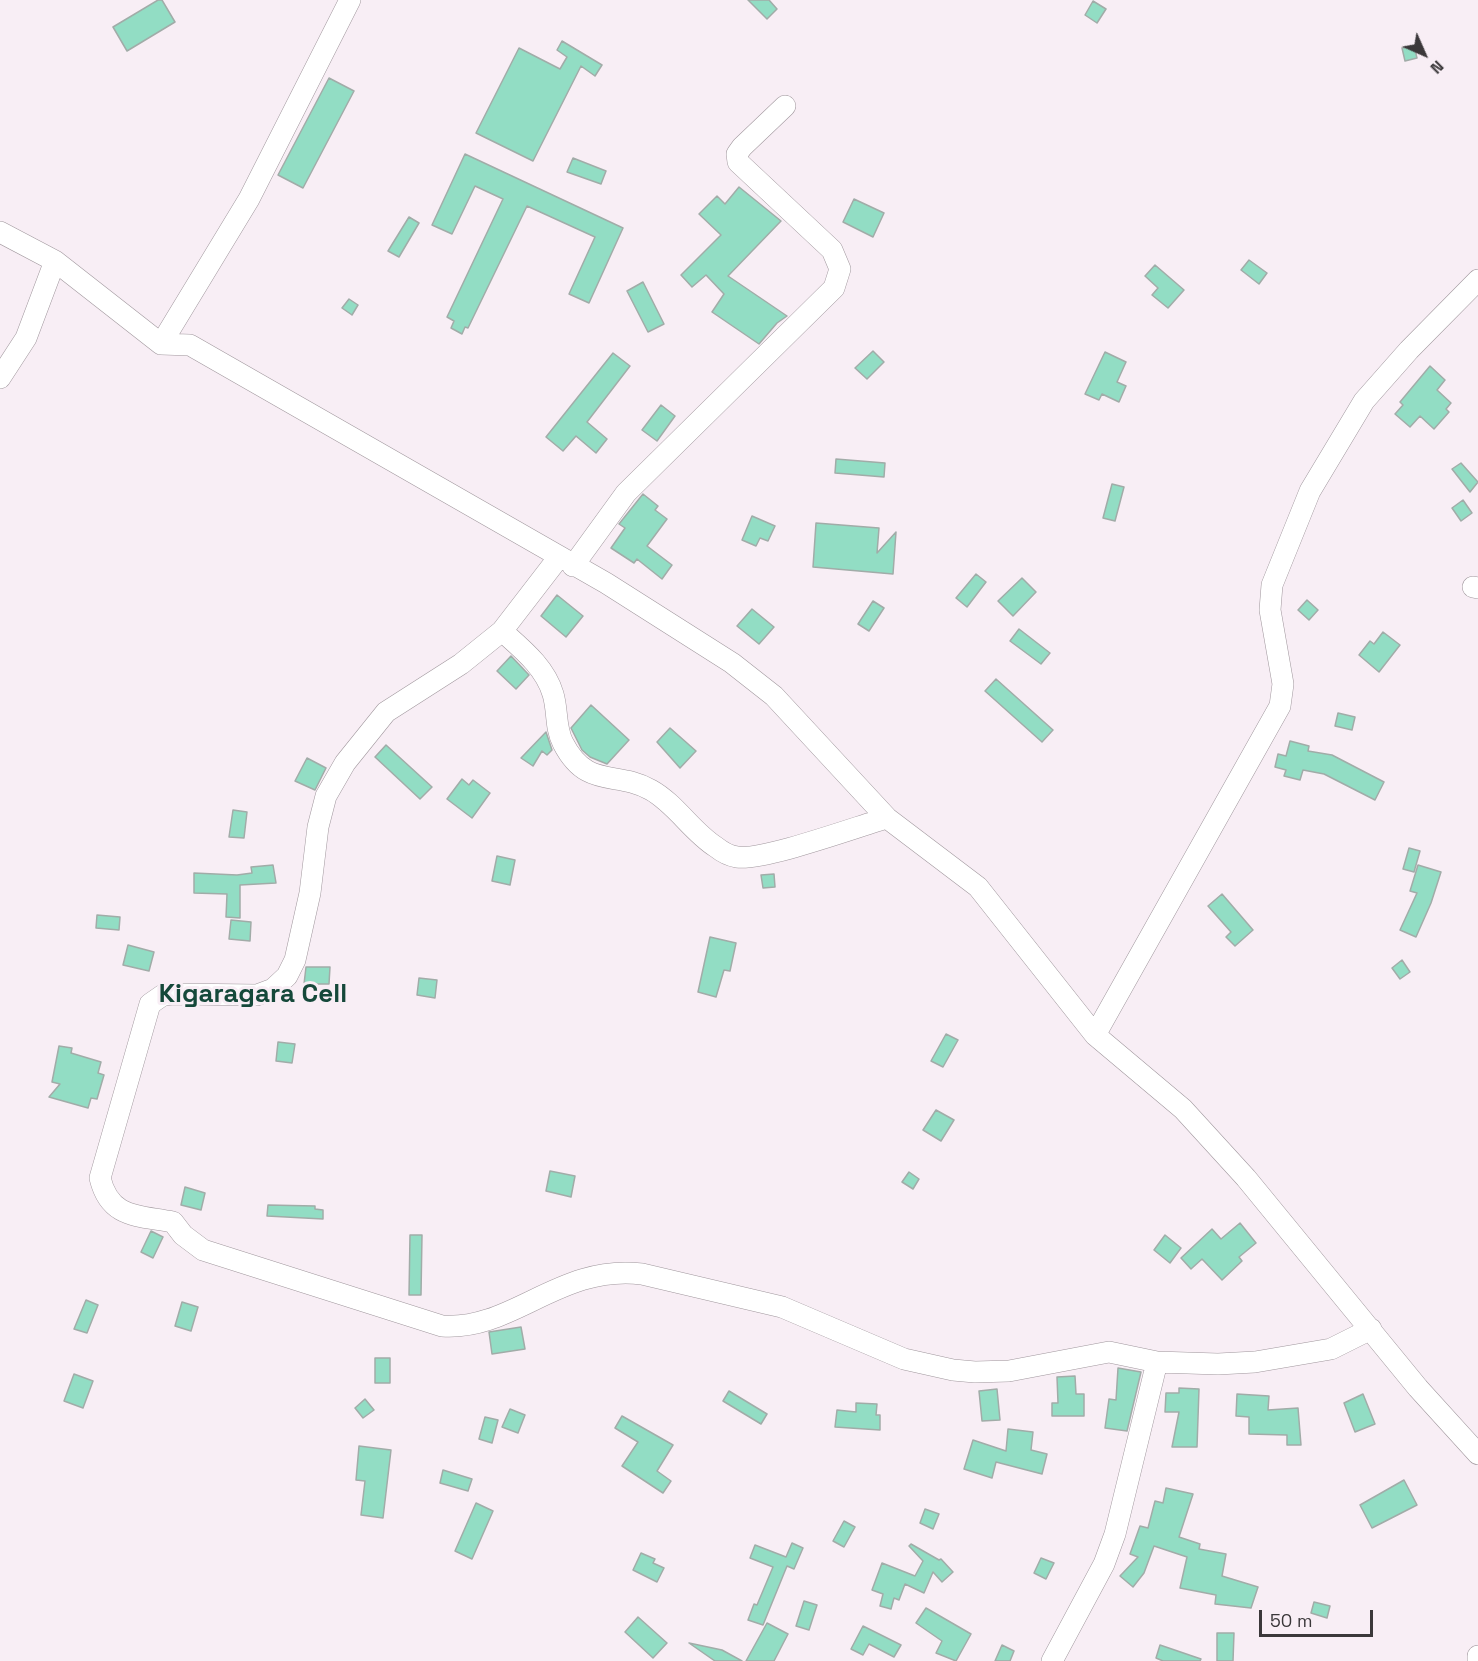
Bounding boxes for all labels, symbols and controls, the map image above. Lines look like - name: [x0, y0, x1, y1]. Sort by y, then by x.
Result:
- north arrow: [1394, 24, 1454, 84]
- text: N: [1426, 56, 1448, 78]
- district label: Kigaragara Cell: [159, 979, 347, 1011]
- scale bar: [1262, 1598, 1376, 1636]
- text: 50 m: [1270, 1609, 1312, 1632]

